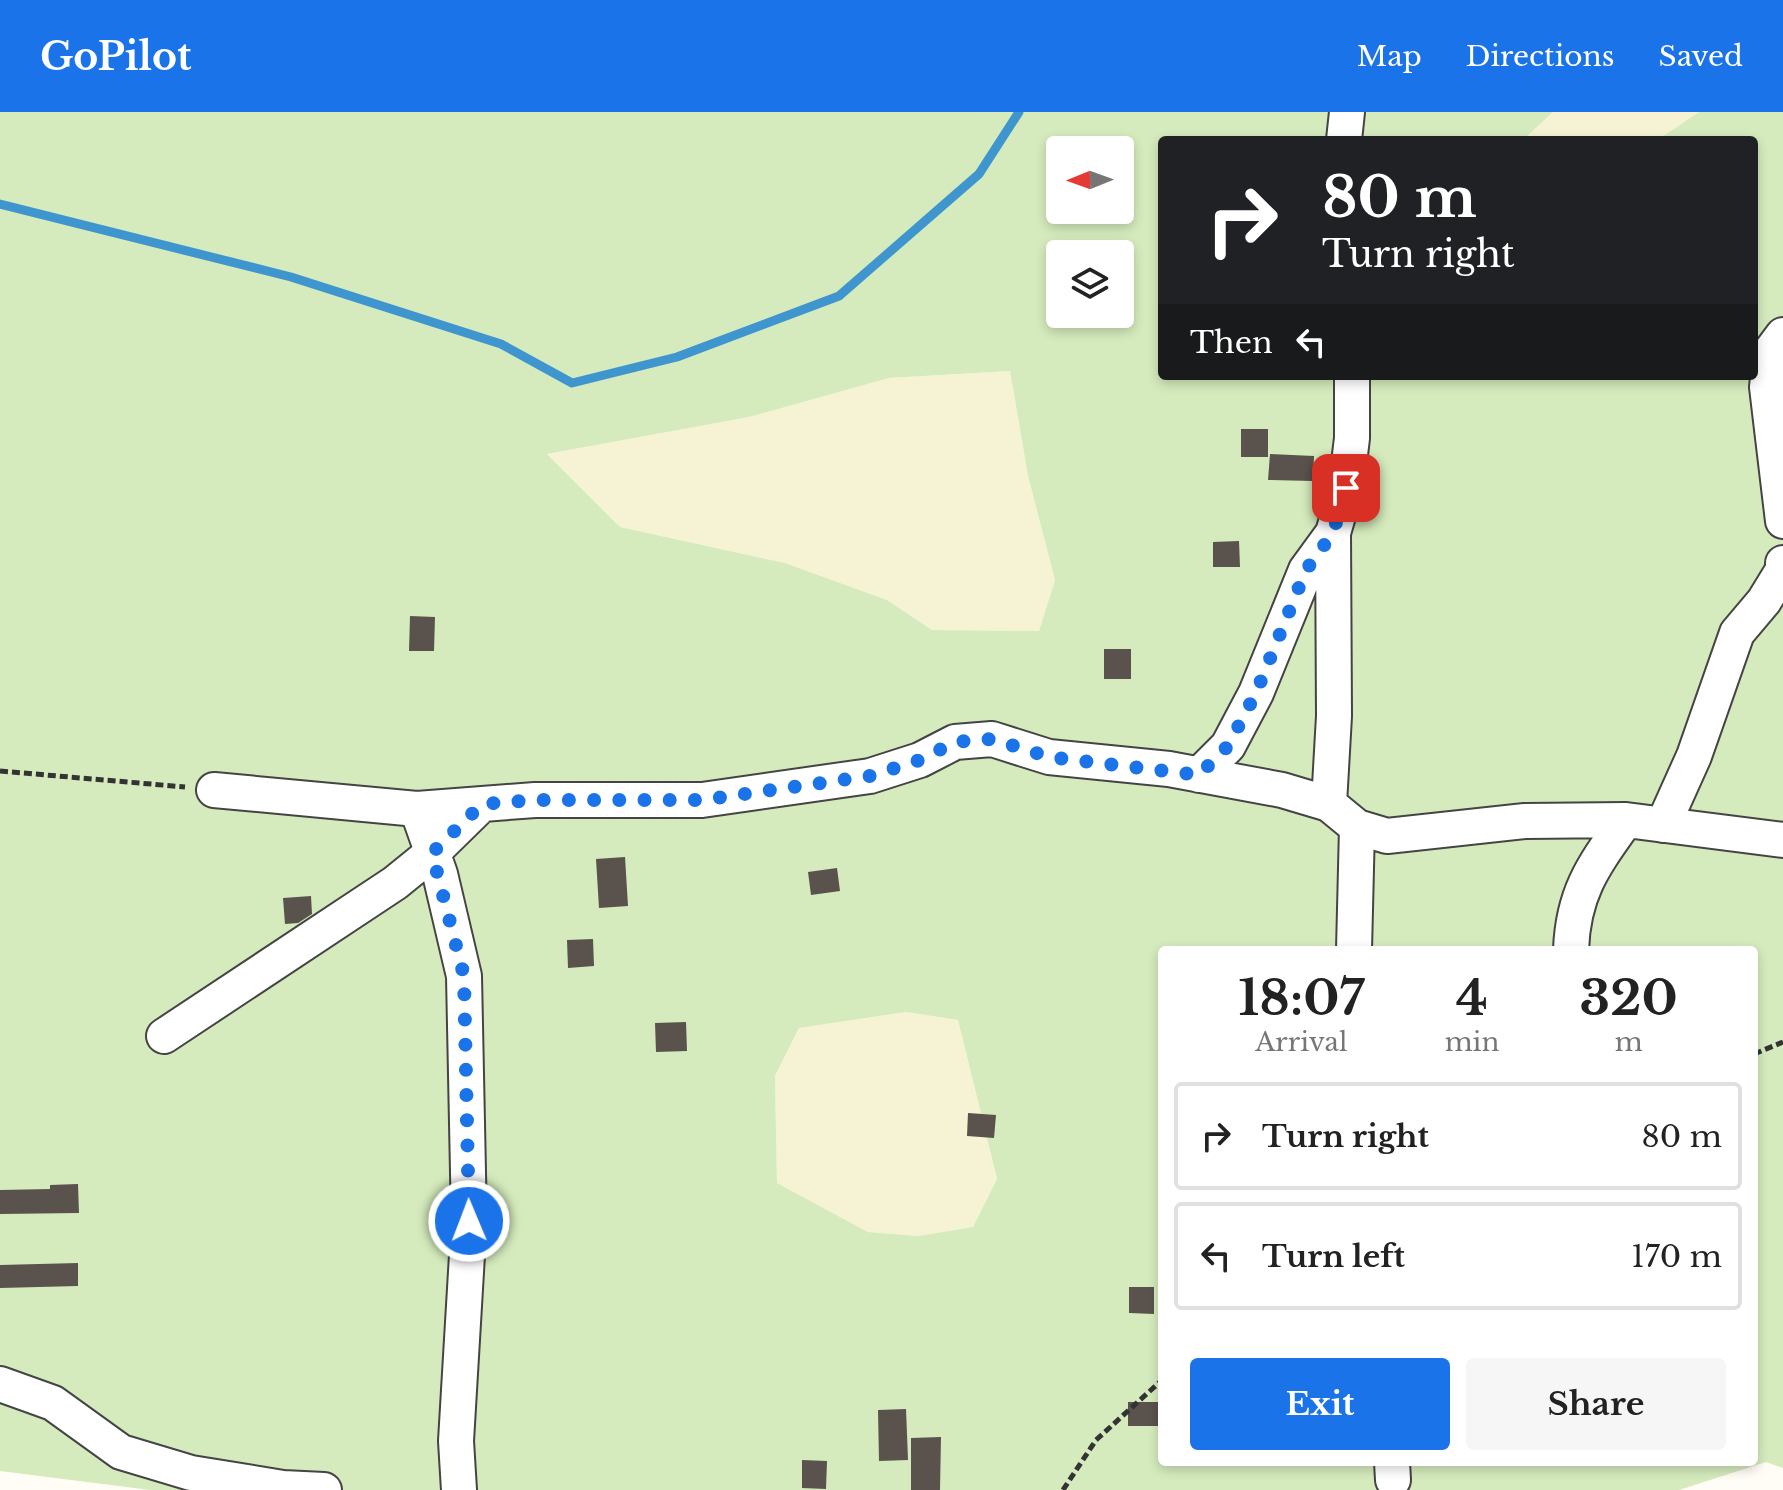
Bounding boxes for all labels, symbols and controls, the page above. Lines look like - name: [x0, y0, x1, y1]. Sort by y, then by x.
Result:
- text: GoPilot: [40, 33, 192, 80]
- text: Map: [1357, 39, 1422, 74]
- text: Directions: [1466, 39, 1615, 74]
- text: Saved: [1659, 39, 1743, 74]
- north arrow: [1046, 136, 1134, 224]
- map controls: [1046, 136, 1134, 328]
- text: 80 m: [1322, 163, 1477, 232]
- icon: right: [1190, 168, 1294, 272]
- text: Turn right: [1322, 232, 1515, 277]
- button: layers: [1046, 240, 1134, 328]
- icon: left: [1289, 320, 1333, 364]
- text: Then: [1190, 324, 1273, 361]
- pin: [1312, 454, 1380, 522]
- icon: arrive: [1324, 466, 1368, 510]
- text: 18:07: [1238, 968, 1364, 1028]
- text: 4: [1456, 968, 1488, 1028]
- text: 320: [1580, 968, 1678, 1028]
- text: Arrival: [1255, 1026, 1347, 1058]
- text: min: [1445, 1026, 1499, 1058]
- text: m: [1615, 1026, 1643, 1058]
- icon: right: [1194, 1114, 1238, 1158]
- text: Turn right: [1262, 1118, 1429, 1155]
- text: 80 m: [1642, 1118, 1722, 1155]
- position arrow: [427, 1179, 511, 1263]
- icon: left: [1194, 1234, 1238, 1278]
- text: Turn left: [1262, 1238, 1405, 1275]
- text: 170 m: [1631, 1238, 1722, 1275]
- button: Exit: [1190, 1358, 1450, 1450]
- button: Share: [1466, 1358, 1726, 1450]

